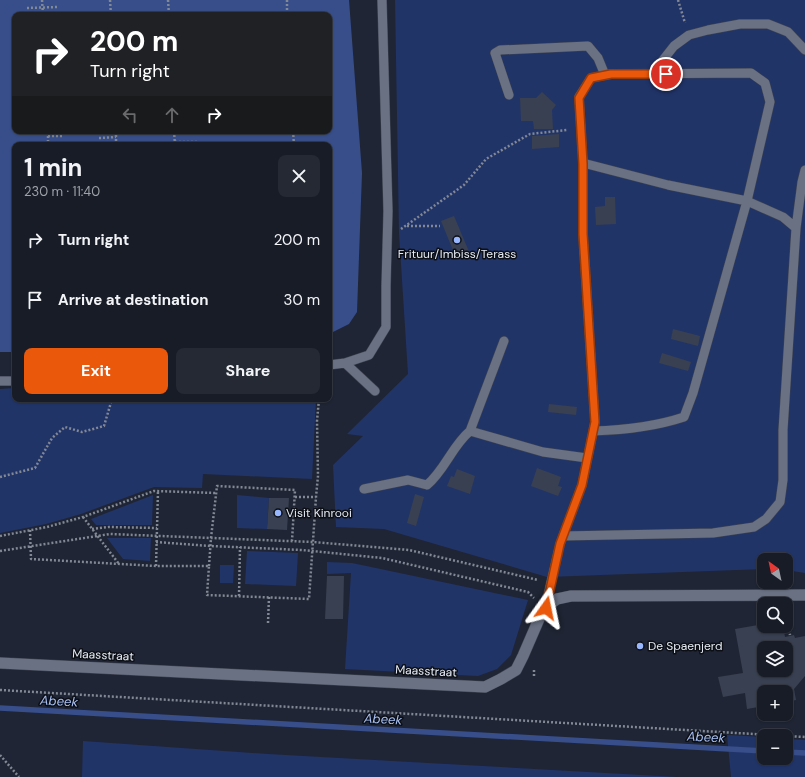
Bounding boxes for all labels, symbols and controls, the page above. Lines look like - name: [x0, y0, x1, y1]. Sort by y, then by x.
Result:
- text: 200 m: [90, 23, 178, 60]
- icon: right: [24, 28, 76, 80]
- pin: [649, 57, 683, 91]
- text: Turn right: [90, 59, 170, 83]
- icon: arrive: [655, 63, 677, 85]
- icon: left: [119, 104, 141, 126]
- icon: ahead: [161, 104, 183, 126]
- icon: right: [203, 104, 225, 126]
- text: 1 min: [24, 152, 82, 183]
- button: close: [278, 155, 320, 197]
- text: 230 m · 11:40: [24, 183, 100, 200]
- icon: right: [24, 229, 46, 251]
- text: Turn right: [58, 230, 129, 250]
- text: 200 m: [274, 230, 320, 250]
- marker: Frituur/Imbiss/Terass: [452, 235, 462, 245]
- place label: Frituur/Imbiss/Terass: [398, 246, 516, 262]
- icon: arrive: [24, 289, 46, 311]
- text: Arrive at destination: [58, 290, 209, 310]
- text: 30 m: [284, 290, 320, 310]
- button: Exit: [24, 348, 168, 394]
- button: Share: [176, 348, 320, 394]
- place label: Visit Kinrooi: [286, 505, 352, 521]
- marker: Visit Kinrooi: [273, 508, 283, 518]
- north arrow: [757, 553, 793, 589]
- map controls: [757, 553, 793, 765]
- position arrow: [525, 587, 567, 629]
- button: search: [757, 597, 793, 633]
- place label: De Spaenjerd: [648, 638, 722, 654]
- marker: De Spaenjerd: [635, 641, 645, 651]
- button: layers: [757, 641, 793, 677]
- street label: Maasstraat: [72, 645, 135, 665]
- street label: Maasstraat: [395, 661, 458, 681]
- button: +: [757, 685, 793, 721]
- water label: Abeek: [38, 691, 79, 711]
- water label: Abeek: [362, 709, 403, 729]
- water label: Abeek: [685, 727, 726, 747]
- button: −: [757, 729, 793, 765]

